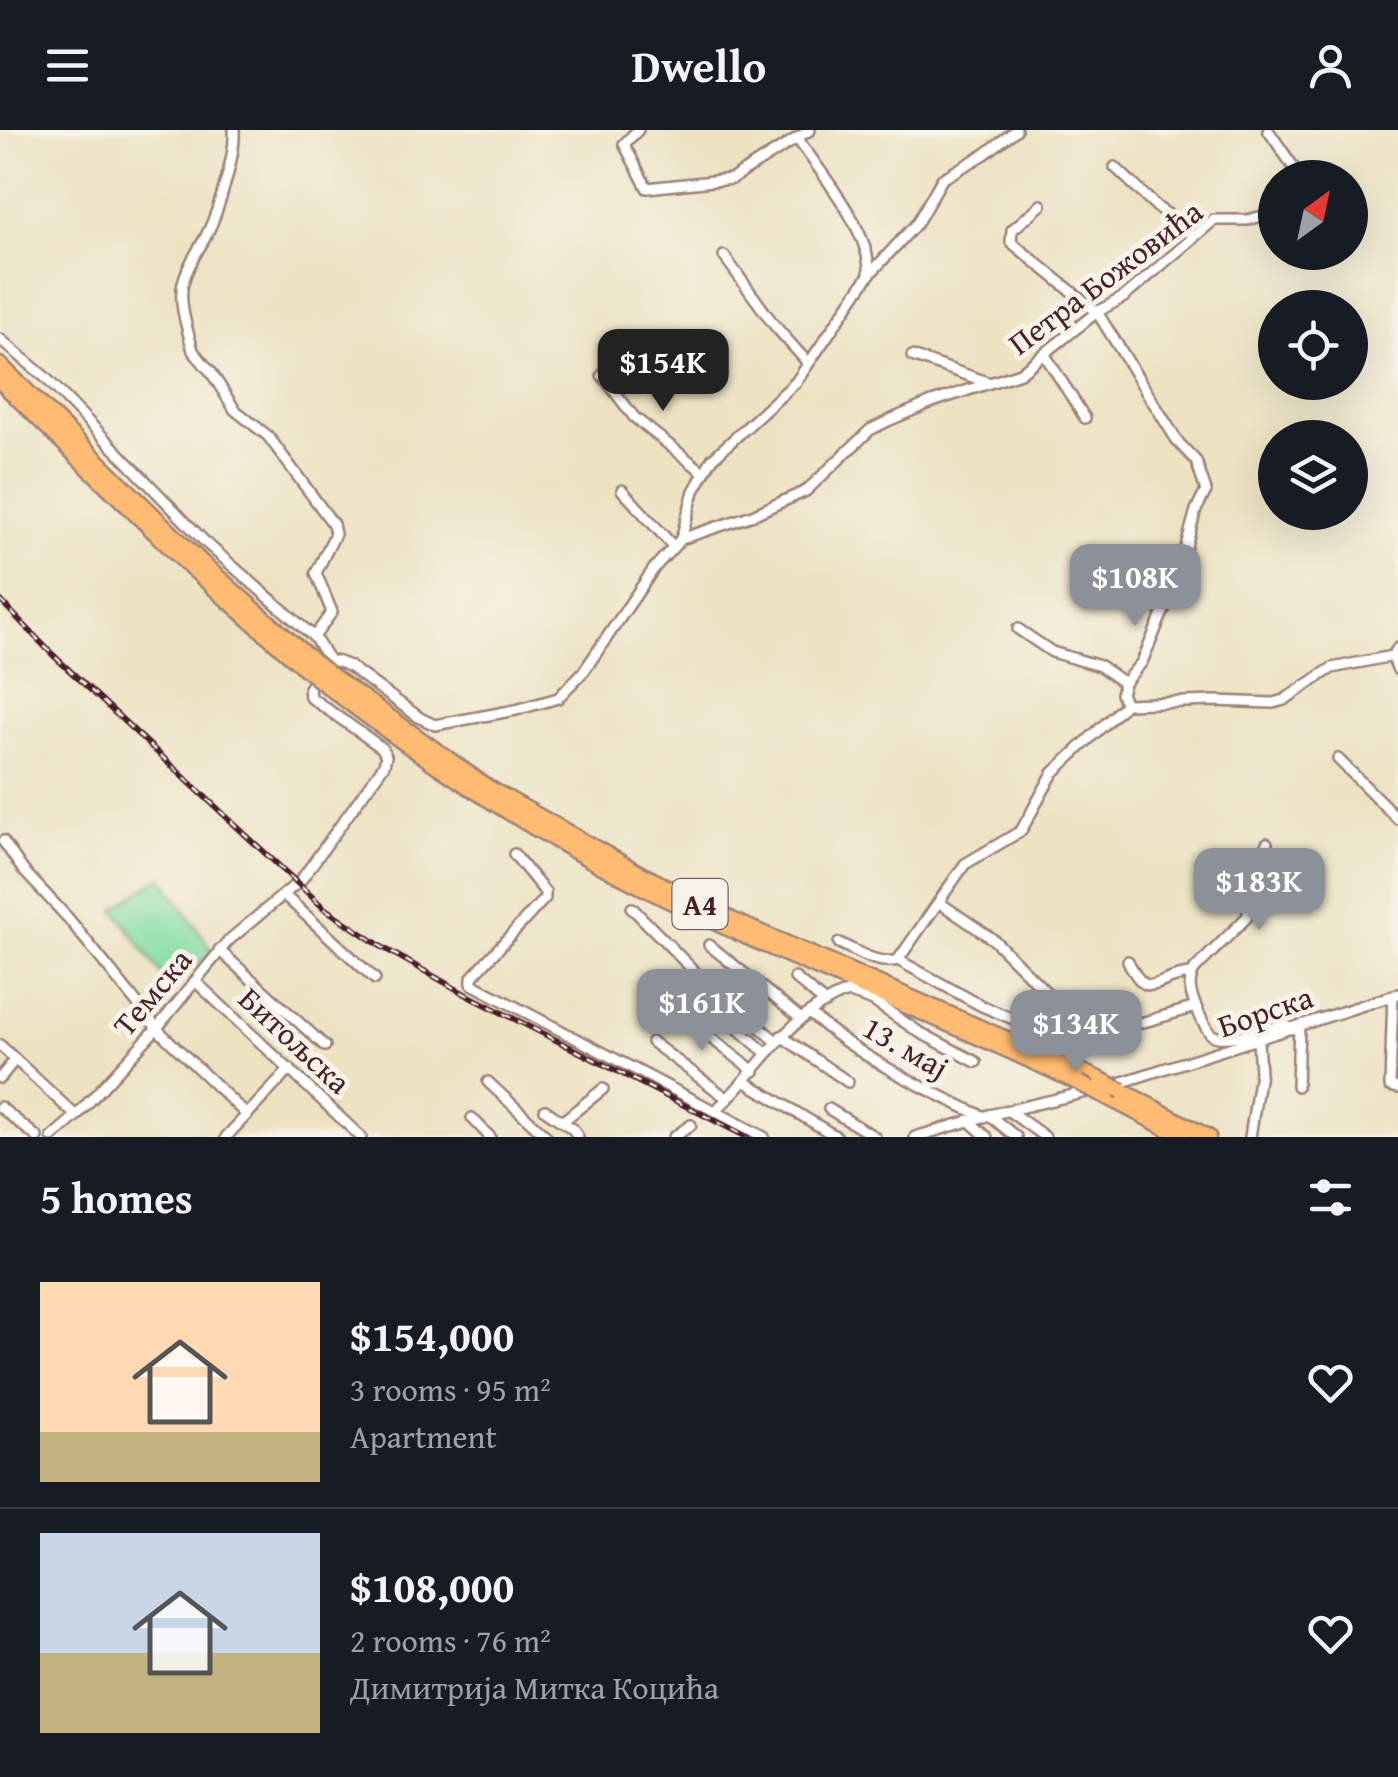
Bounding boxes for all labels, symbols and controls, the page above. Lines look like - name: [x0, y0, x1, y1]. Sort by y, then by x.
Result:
- text: Dwello: [632, 33, 766, 98]
- icon: menu: [40, 38, 95, 93]
- icon: person: [1303, 38, 1358, 93]
- north arrow: [1258, 160, 1368, 270]
- map controls: [1258, 160, 1368, 530]
- street label: Петра Божовића: [998, 188, 1213, 366]
- button: locate: [1258, 290, 1368, 400]
- pin: $154K: [593, 329, 733, 414]
- text: $154K: [620, 338, 706, 385]
- button: layers: [1258, 420, 1368, 530]
- pin: $108K: [1065, 544, 1205, 629]
- text: $108K: [1092, 553, 1178, 600]
- pin: $183K: [1189, 848, 1329, 933]
- text: $183K: [1216, 857, 1302, 904]
- road number: A4: [672, 879, 728, 929]
- street label: Темска: [101, 937, 203, 1046]
- pin: $161K: [632, 969, 772, 1054]
- street label: Борска: [1211, 973, 1320, 1049]
- street label: Битољска: [228, 976, 362, 1105]
- text: $161K: [659, 978, 745, 1025]
- pin: $134K: [1006, 990, 1146, 1075]
- text: $134K: [1033, 999, 1119, 1046]
- street label: 13. мај: [854, 1004, 958, 1090]
- text: 5 homes: [40, 1167, 193, 1228]
- icon: filters: [1303, 1170, 1358, 1225]
- text: $154,000: [350, 1305, 514, 1366]
- icon: home: [120, 1322, 240, 1442]
- icon: heart: [1303, 1355, 1358, 1410]
- text: 3 rooms · 95 m²: [350, 1366, 551, 1413]
- text: Apartment: [350, 1413, 497, 1460]
- text: $108,000: [350, 1556, 514, 1617]
- icon: home: [120, 1573, 240, 1693]
- icon: heart: [1303, 1606, 1358, 1661]
- text: 2 rooms · 76 m²: [350, 1617, 551, 1664]
- text: Димитрија Митка Коцића: [350, 1664, 719, 1711]

